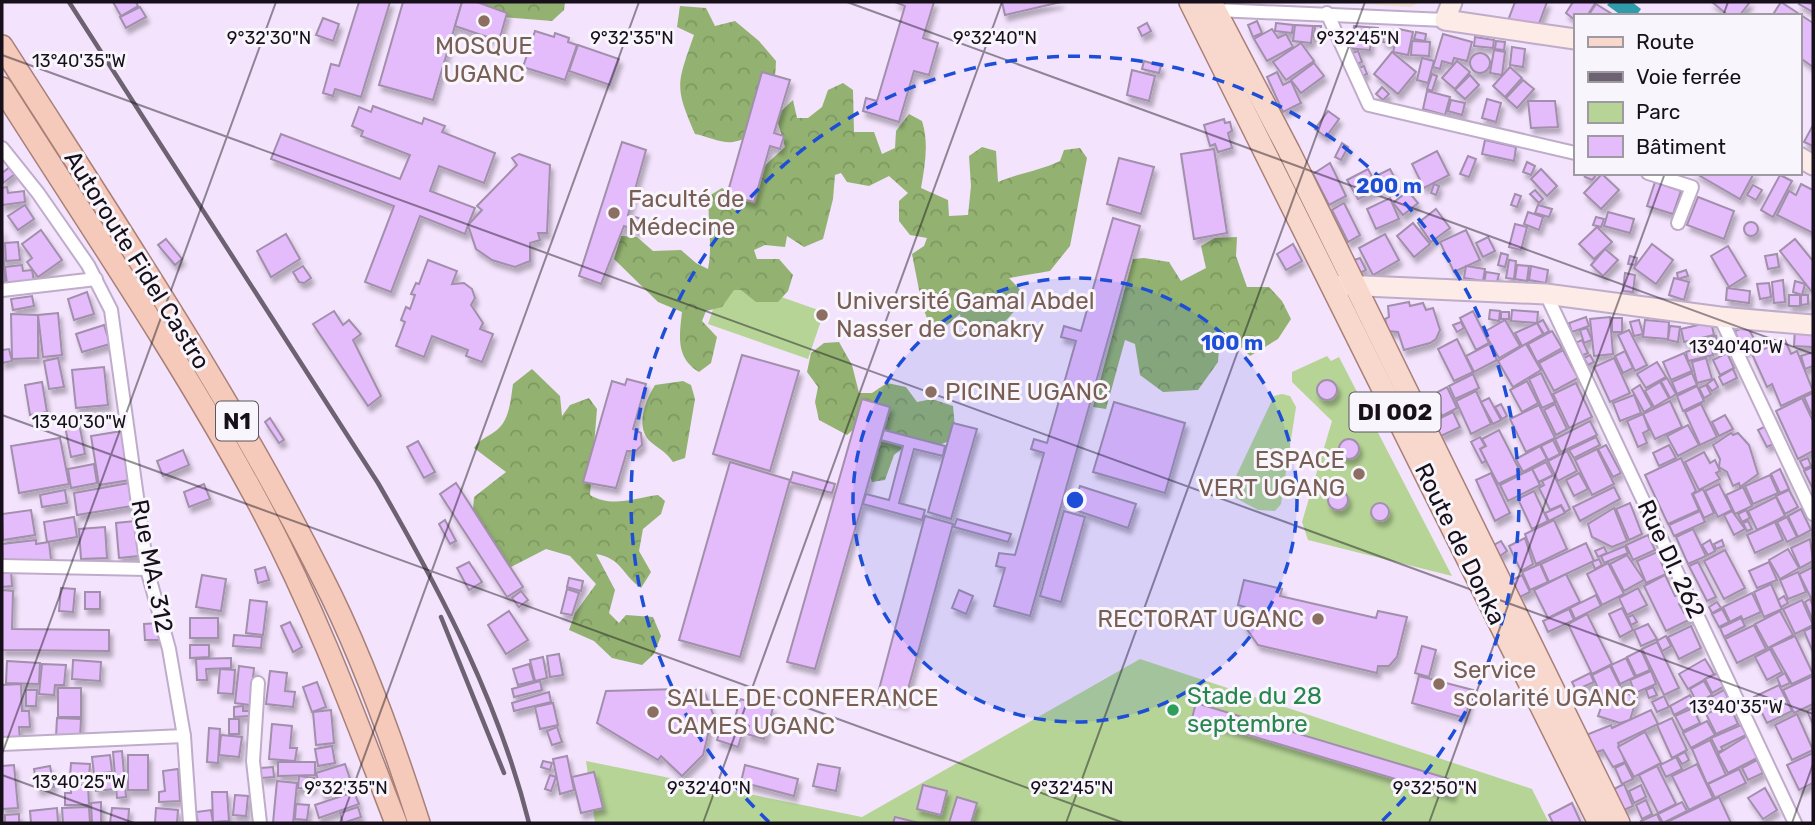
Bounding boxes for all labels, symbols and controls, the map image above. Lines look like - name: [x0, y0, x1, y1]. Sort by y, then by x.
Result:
- marker: MOSQUE UGANC: [476, 13, 492, 29]
- legend: [1574, 14, 1801, 175]
- text: 9°32'30"N: [227, 27, 311, 49]
- text: 9°32'35"N: [590, 27, 674, 49]
- text: 9°32'40"N: [953, 27, 1037, 49]
- text: 9°32'45"N: [1316, 27, 1400, 49]
- text: Route: [1636, 29, 1694, 54]
- place label: MOSQUE UGANC: [435, 32, 533, 88]
- text: 13°40'35"W: [32, 50, 126, 72]
- text: Voie ferrée: [1636, 64, 1741, 89]
- text: Parc: [1636, 99, 1680, 124]
- text: Bâtiment: [1636, 134, 1726, 159]
- street label: Autoroute Fidel Castro: [58, 146, 216, 374]
- text: 200 m: [1356, 173, 1422, 198]
- place label: Faculté de Médecine: [628, 185, 745, 241]
- marker: Faculté de Médecine: [606, 205, 622, 221]
- place label: Université Gamal Abdel Nasser de Conakry: [836, 287, 1095, 343]
- marker: Université Gamal Abdel Nasser de Conakry: [814, 307, 830, 323]
- text: 100 m: [1201, 330, 1263, 355]
- text: 13°40'40"W: [1689, 336, 1783, 358]
- place label: PICINE UGANC: [945, 378, 1108, 406]
- marker: PICINE UGANC: [923, 384, 939, 400]
- road number: DI 002: [1350, 392, 1440, 432]
- road number: N1: [216, 402, 258, 440]
- text: 13°40'30"W: [32, 411, 126, 433]
- place label: ESPACE VERT UGANG: [1198, 446, 1345, 502]
- street label: Route de Donka: [1409, 459, 1511, 629]
- marker: ESPACE VERT UGANG: [1351, 466, 1367, 482]
- centre of rings: [1063, 488, 1087, 512]
- street label: Rue DI. 262: [1631, 496, 1711, 622]
- street label: Rue MA. 312: [125, 497, 179, 635]
- place label: RECTORAT UGANC: [1097, 605, 1304, 633]
- marker: RECTORAT UGANC: [1310, 611, 1326, 627]
- place label: Service scolarité UGANC: [1453, 656, 1637, 712]
- marker: Service scolarité UGANC: [1431, 676, 1447, 692]
- place label: Stade du 28 septembre: [1187, 682, 1322, 738]
- place label: SALLE DE CONFERANCE CAMES UGANC: [667, 684, 939, 740]
- text: 13°40'35"W: [1689, 696, 1783, 718]
- marker: Stade du 28 septembre: [1165, 702, 1181, 718]
- marker: SALLE DE CONFERANCE CAMES UGANC: [645, 704, 661, 720]
- text: 13°40'25"W: [32, 771, 126, 793]
- text: 9°32'35"N: [304, 777, 388, 799]
- text: 9°32'40"N: [667, 777, 751, 799]
- text: 9°32'45"N: [1030, 777, 1114, 799]
- text: 9°32'50"N: [1393, 777, 1477, 799]

